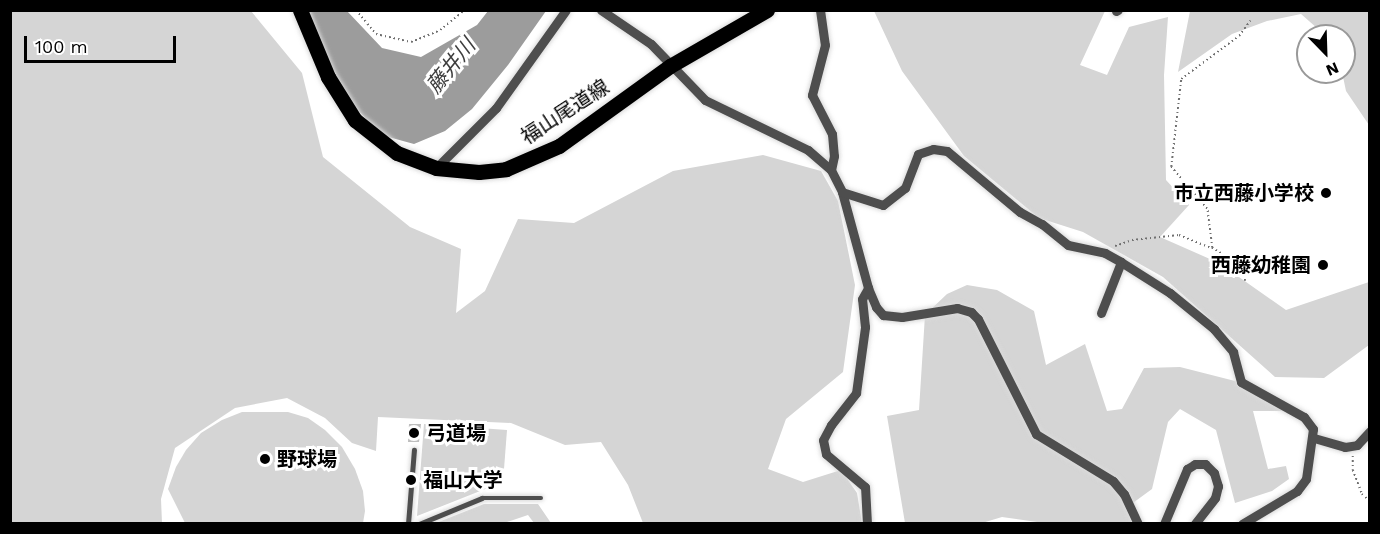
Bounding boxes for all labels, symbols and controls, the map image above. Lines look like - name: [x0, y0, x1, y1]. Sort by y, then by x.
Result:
- scale bar: [27, 24, 178, 62]
- north arrow: [1296, 24, 1356, 84]
- water label: 藤井川: [421, 34, 481, 98]
- text: 100 m: [35, 36, 88, 57]
- text: N: [1323, 58, 1342, 80]
- street label: 福山尾道線: [517, 75, 613, 149]
- place label: 市立西藤小学校: [1174, 181, 1314, 205]
- marker: 市立西藤小学校: [1319, 186, 1333, 200]
- place label: 西藤幼稚園: [1211, 253, 1311, 277]
- marker: 西藤幼稚園: [1316, 258, 1330, 272]
- place label: 弓道場: [426, 421, 486, 445]
- marker: 弓道場: [407, 426, 421, 440]
- place label: 野球場: [277, 447, 337, 471]
- marker: 野球場: [258, 452, 272, 466]
- place label: 福山大学: [423, 468, 503, 492]
- marker: 福山大学: [404, 473, 418, 487]

